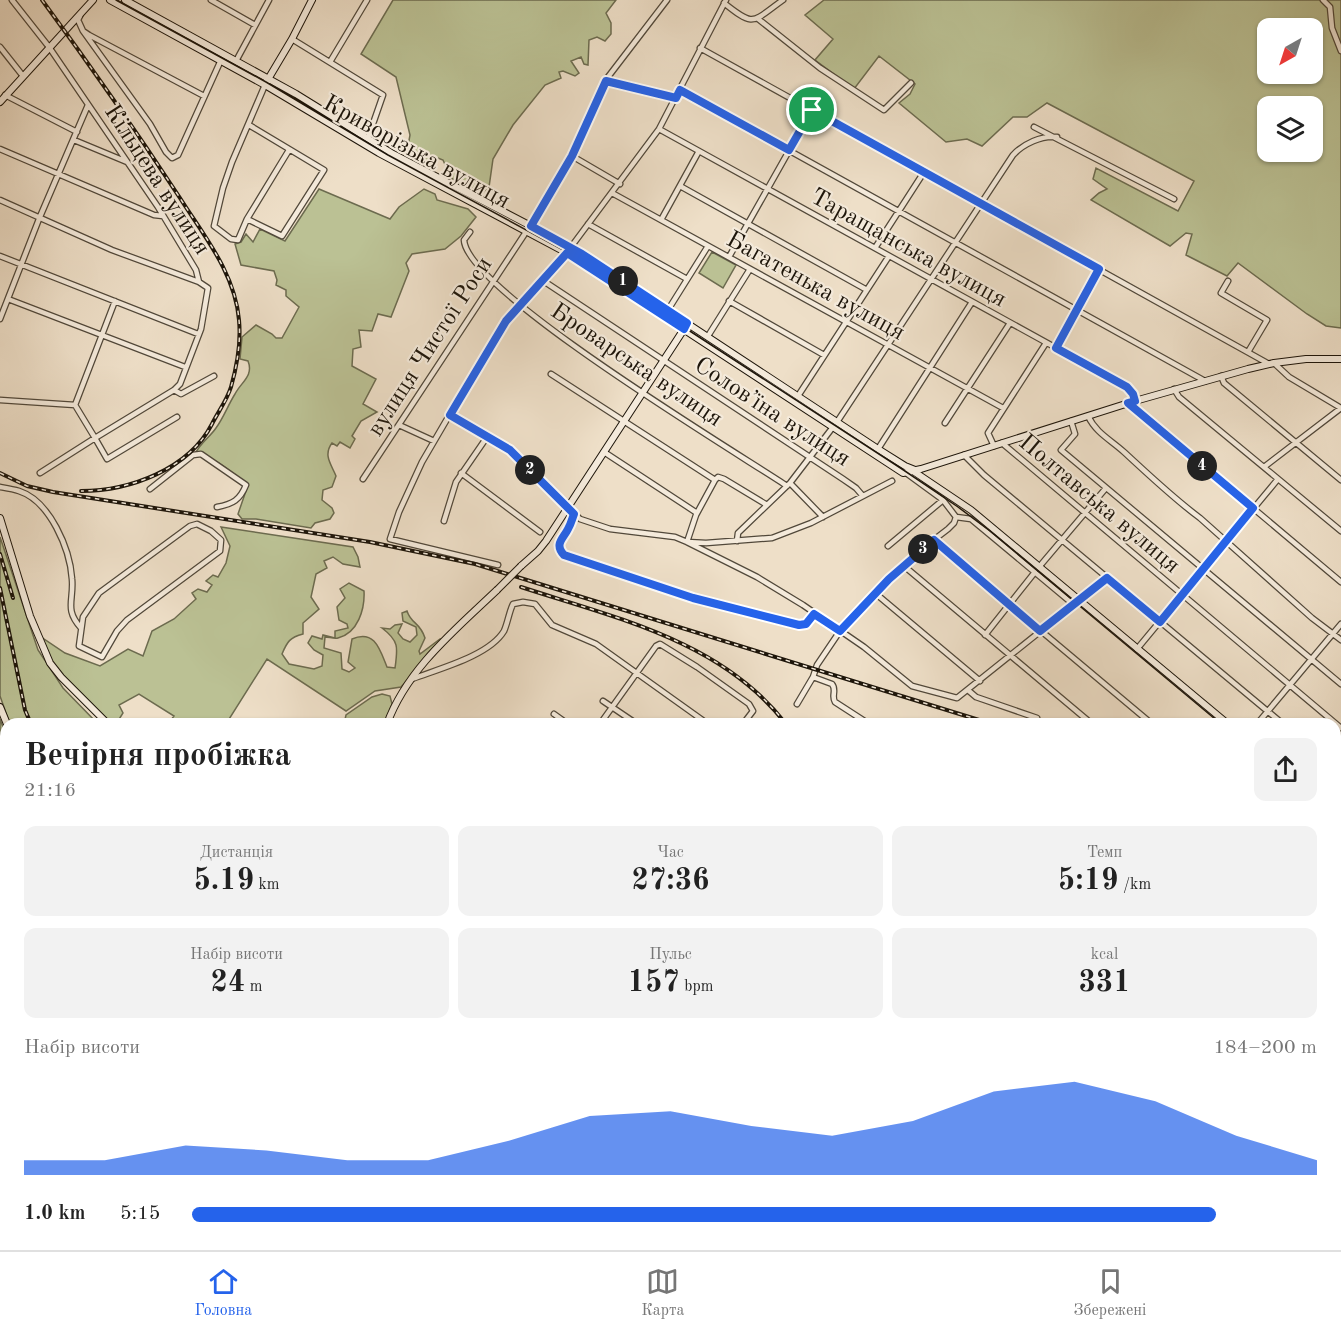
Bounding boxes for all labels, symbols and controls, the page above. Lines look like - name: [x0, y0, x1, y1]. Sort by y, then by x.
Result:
- north arrow: [1257, 18, 1323, 84]
- map controls: [1257, 18, 1323, 162]
- pin: [786, 84, 837, 135]
- street label: Криворізька вулиця: [319, 91, 514, 214]
- icon: arrive: [795, 93, 828, 126]
- button: layers: [1257, 96, 1323, 162]
- street label: Кільцева вулиця: [99, 101, 214, 260]
- street label: Таращанська вулиця: [806, 185, 1010, 313]
- street label: Багатенька вулиця: [722, 228, 908, 346]
- street label: вулиця Чистої Роси: [364, 253, 497, 441]
- pin: 1: [608, 266, 638, 296]
- text: 1: [618, 273, 628, 289]
- street label: Броварська вулиця: [546, 299, 726, 432]
- street label: Соловʼїна вулиця: [690, 354, 854, 472]
- street label: Полтавська вулиця: [1014, 430, 1184, 579]
- pin: 4: [1187, 451, 1217, 481]
- pin: 2: [515, 455, 545, 485]
- text: 4: [1197, 458, 1207, 474]
- text: 2: [525, 462, 535, 478]
- pin: 3: [908, 534, 938, 564]
- text: 3: [918, 541, 928, 557]
- button: share: [1254, 738, 1317, 801]
- text: Вечірня пробіжка: [24, 740, 291, 773]
- text: 21:16: [24, 781, 76, 801]
- text: Дистанція: [200, 845, 273, 861]
- text: Час: [657, 845, 684, 861]
- text: Темп: [1087, 845, 1122, 861]
- text: 5.19: [193, 866, 254, 896]
- text: 27:36: [632, 866, 710, 896]
- text: 5:19: [1058, 866, 1118, 896]
- text: km: [254, 877, 280, 893]
- text: /km: [1118, 877, 1151, 893]
- text: Набір висоти: [190, 947, 283, 963]
- text: Пульс: [649, 947, 692, 963]
- text: kcal: [1091, 947, 1118, 963]
- text: 24: [211, 968, 245, 998]
- text: 157: [628, 968, 680, 998]
- text: 331: [1078, 968, 1131, 998]
- text: m: [245, 979, 263, 995]
- text: bpm: [680, 979, 713, 995]
- text: Набір висоти: [24, 1038, 140, 1058]
- text: 184–200 m: [1214, 1038, 1317, 1058]
- text: 1.0 km: [24, 1204, 86, 1224]
- text: 5:15: [120, 1204, 160, 1224]
- tab: Головна: [195, 1265, 252, 1321]
- tab: Карта: [641, 1265, 684, 1321]
- tab: Збережені: [1074, 1265, 1146, 1321]

